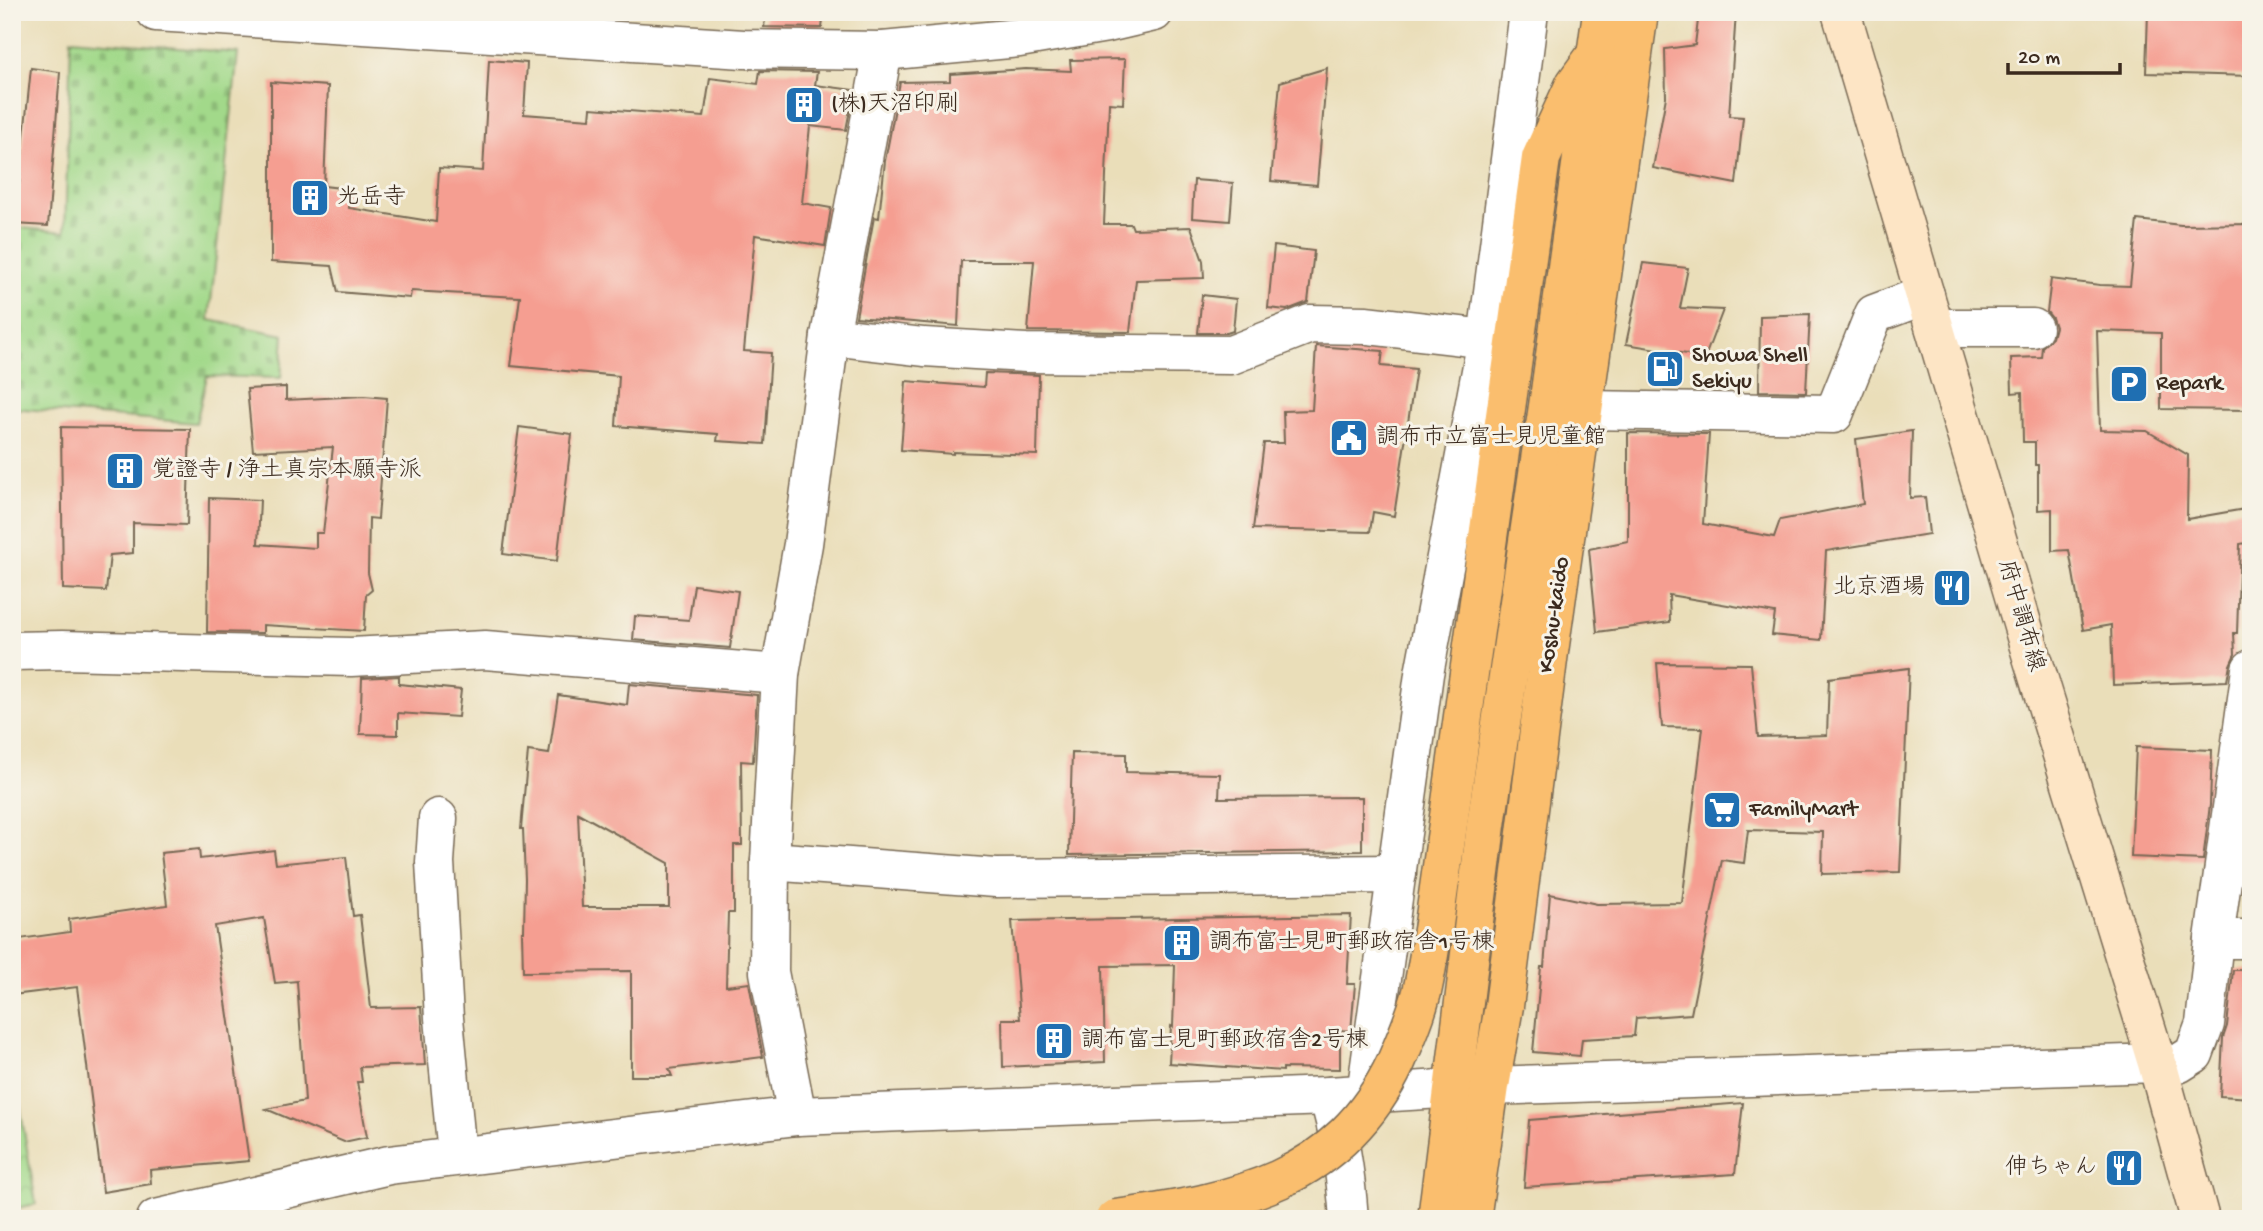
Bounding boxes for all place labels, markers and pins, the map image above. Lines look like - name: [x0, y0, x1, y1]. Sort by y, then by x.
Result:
- building icon: (株)天沼印刷: [783, 84, 825, 126]
- place label: (株)天沼印刷: [831, 91, 959, 119]
- building icon: 光岳寺: [289, 177, 331, 219]
- place label: 光岳寺: [337, 184, 406, 212]
- place label: Showa Shell Sekiyu: [1692, 343, 1808, 396]
- fuel station icon: Showa Shell Sekiyu: [1644, 348, 1686, 390]
- parking icon: Repark: [2108, 363, 2150, 405]
- place label: Repark: [2156, 371, 2225, 398]
- public building icon: 調布市立富士見児童館: [1328, 417, 1370, 459]
- place label: 調布市立富士見児童館: [1376, 424, 1606, 452]
- building icon: 覚證寺 / 浄土真宗本願寺派: [104, 450, 146, 492]
- place label: 覚證寺 / 浄土真宗本願寺派: [152, 457, 421, 485]
- restaurant icon: 北京酒場: [1931, 567, 1973, 609]
- place label: 北京酒場: [1833, 574, 1925, 602]
- supermarket icon: FamilyMart: [1701, 789, 1743, 831]
- place label: FamilyMart: [1748, 797, 1859, 824]
- building icon: 調布富士見町郵政宿舎1号棟: [1161, 922, 1203, 964]
- place label: 調布富士見町郵政宿舎1号棟: [1209, 928, 1494, 957]
- building icon: 調布富士見町郵政宿舎2号棟: [1033, 1020, 1075, 1062]
- place label: 調布富士見町郵政宿舎2号棟: [1081, 1026, 1368, 1055]
- restaurant icon: 伸ちゃん: [2103, 1147, 2145, 1189]
- place label: 伸ちゃん: [2005, 1154, 2097, 1182]

